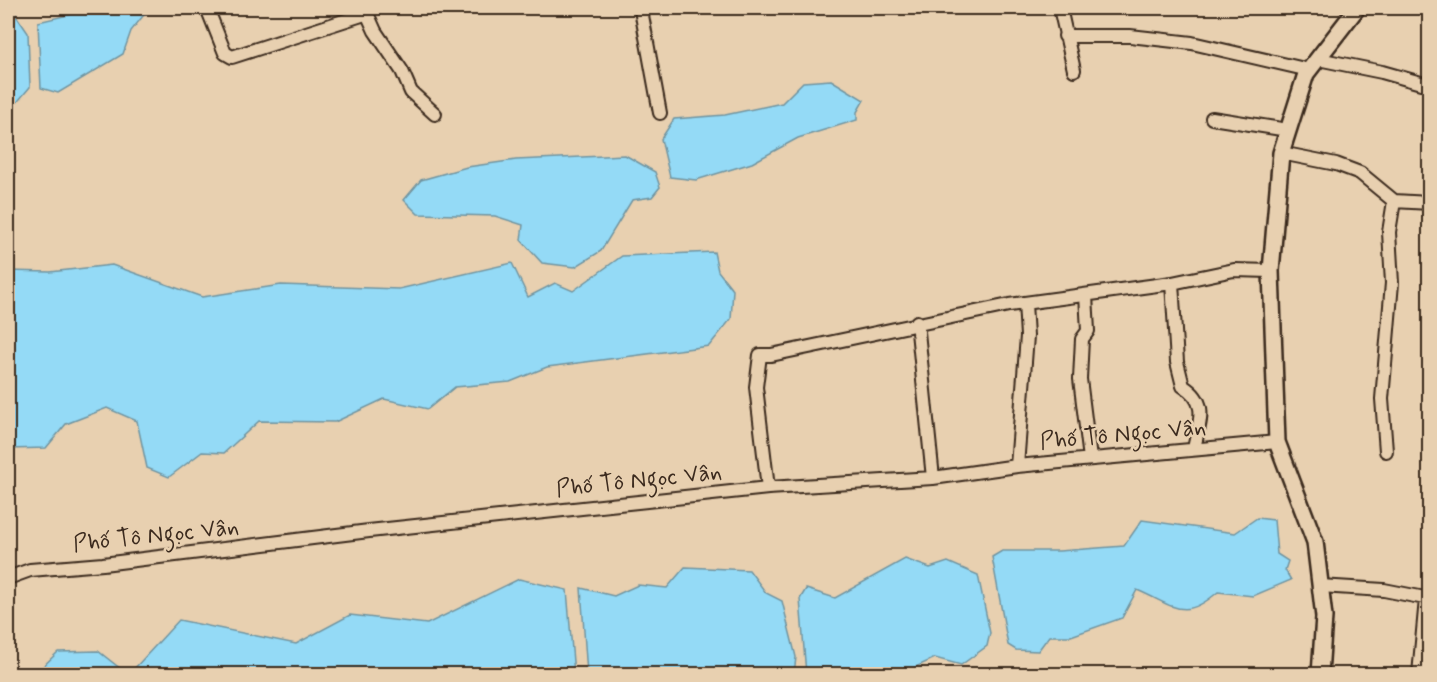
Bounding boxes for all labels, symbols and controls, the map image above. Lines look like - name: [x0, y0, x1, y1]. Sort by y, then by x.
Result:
- street label: Phố Tô Ngọc Vân: [1039, 412, 1208, 461]
- street label: Phố Tô Ngọc Vân: [555, 457, 724, 508]
- street label: Phố Tô Ngọc Vân: [72, 512, 241, 563]

